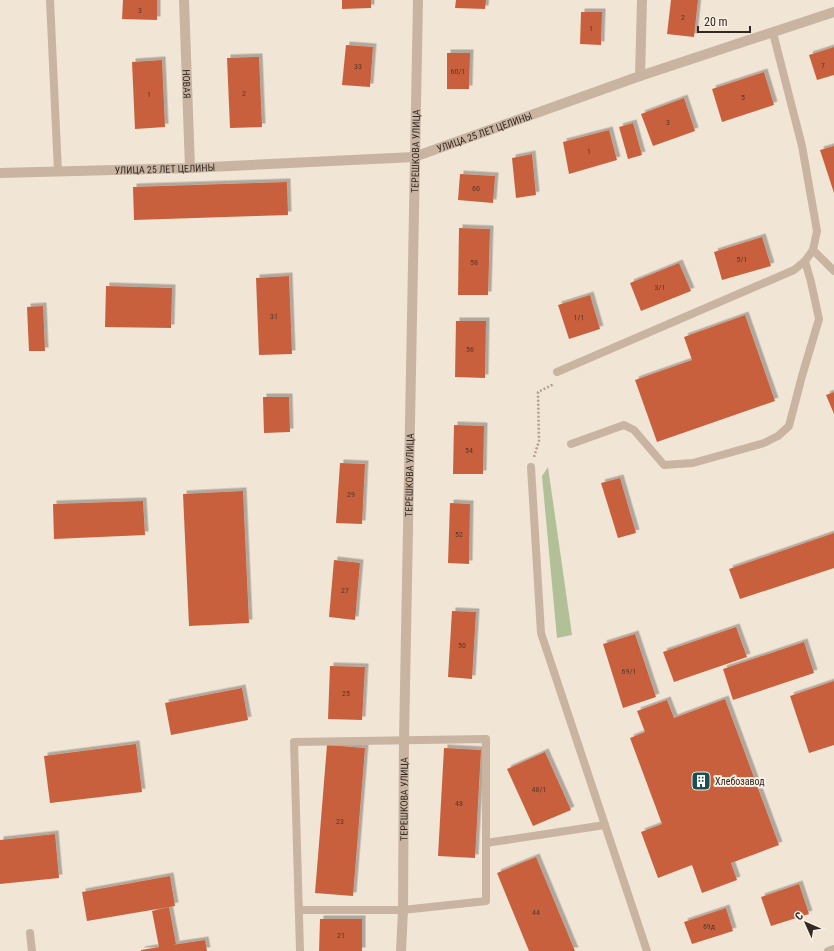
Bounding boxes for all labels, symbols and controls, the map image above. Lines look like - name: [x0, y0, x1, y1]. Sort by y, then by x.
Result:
- house number: 3: [138, 6, 142, 15]
- scale bar: [698, 8, 750, 34]
- house number: 2: [681, 13, 685, 22]
- text: 20 m: [704, 15, 728, 29]
- house number: 1: [589, 24, 593, 33]
- house number: 7: [821, 61, 825, 70]
- house number: 33: [354, 62, 362, 71]
- house number: 60/1: [451, 67, 465, 76]
- street label: НОВАЯ: [181, 69, 193, 99]
- house number: 2: [242, 89, 246, 98]
- house number: 1: [147, 90, 151, 99]
- house number: 5: [741, 93, 745, 102]
- street label: ТЕРЕШКОВА УЛИЦА: [409, 109, 421, 193]
- street label: УЛИЦА 25 ЛЕТ ЦЕЛИНЫ: [435, 110, 533, 154]
- house number: 3: [666, 118, 670, 127]
- house number: 1: [587, 147, 591, 156]
- street label: УЛИЦА 25 ЛЕТ ЦЕЛИНЫ: [115, 161, 215, 175]
- house number: 60: [472, 184, 480, 193]
- house number: 5/1: [737, 255, 747, 264]
- house number: 58: [470, 258, 478, 267]
- house number: 3/1: [655, 283, 665, 292]
- house number: 31: [270, 312, 278, 321]
- house number: 1/1: [574, 313, 584, 322]
- house number: 56: [466, 345, 474, 354]
- street label: ТЕРЕШКОВА УЛИЦА: [403, 433, 415, 517]
- house number: 54: [465, 446, 473, 455]
- house number: 29: [347, 490, 355, 499]
- house number: 52: [455, 530, 463, 539]
- house number: 27: [341, 586, 349, 595]
- house number: 50: [458, 641, 466, 650]
- house number: 69/1: [622, 667, 636, 676]
- house number: 25: [342, 689, 350, 698]
- street label: ТЕРЕШКОВА УЛИЦА: [398, 757, 409, 841]
- building icon: Хлебозавод: [690, 770, 712, 792]
- place label: Хлебозавод: [715, 776, 765, 787]
- house number: 48/1: [532, 785, 546, 794]
- house number: 48: [455, 799, 463, 808]
- house number: 23: [336, 817, 344, 826]
- north arrow: [786, 903, 826, 943]
- house number: 44: [532, 908, 540, 917]
- text: С: [792, 909, 806, 923]
- house number: 69д: [703, 922, 716, 931]
- house number: 21: [337, 931, 345, 940]

